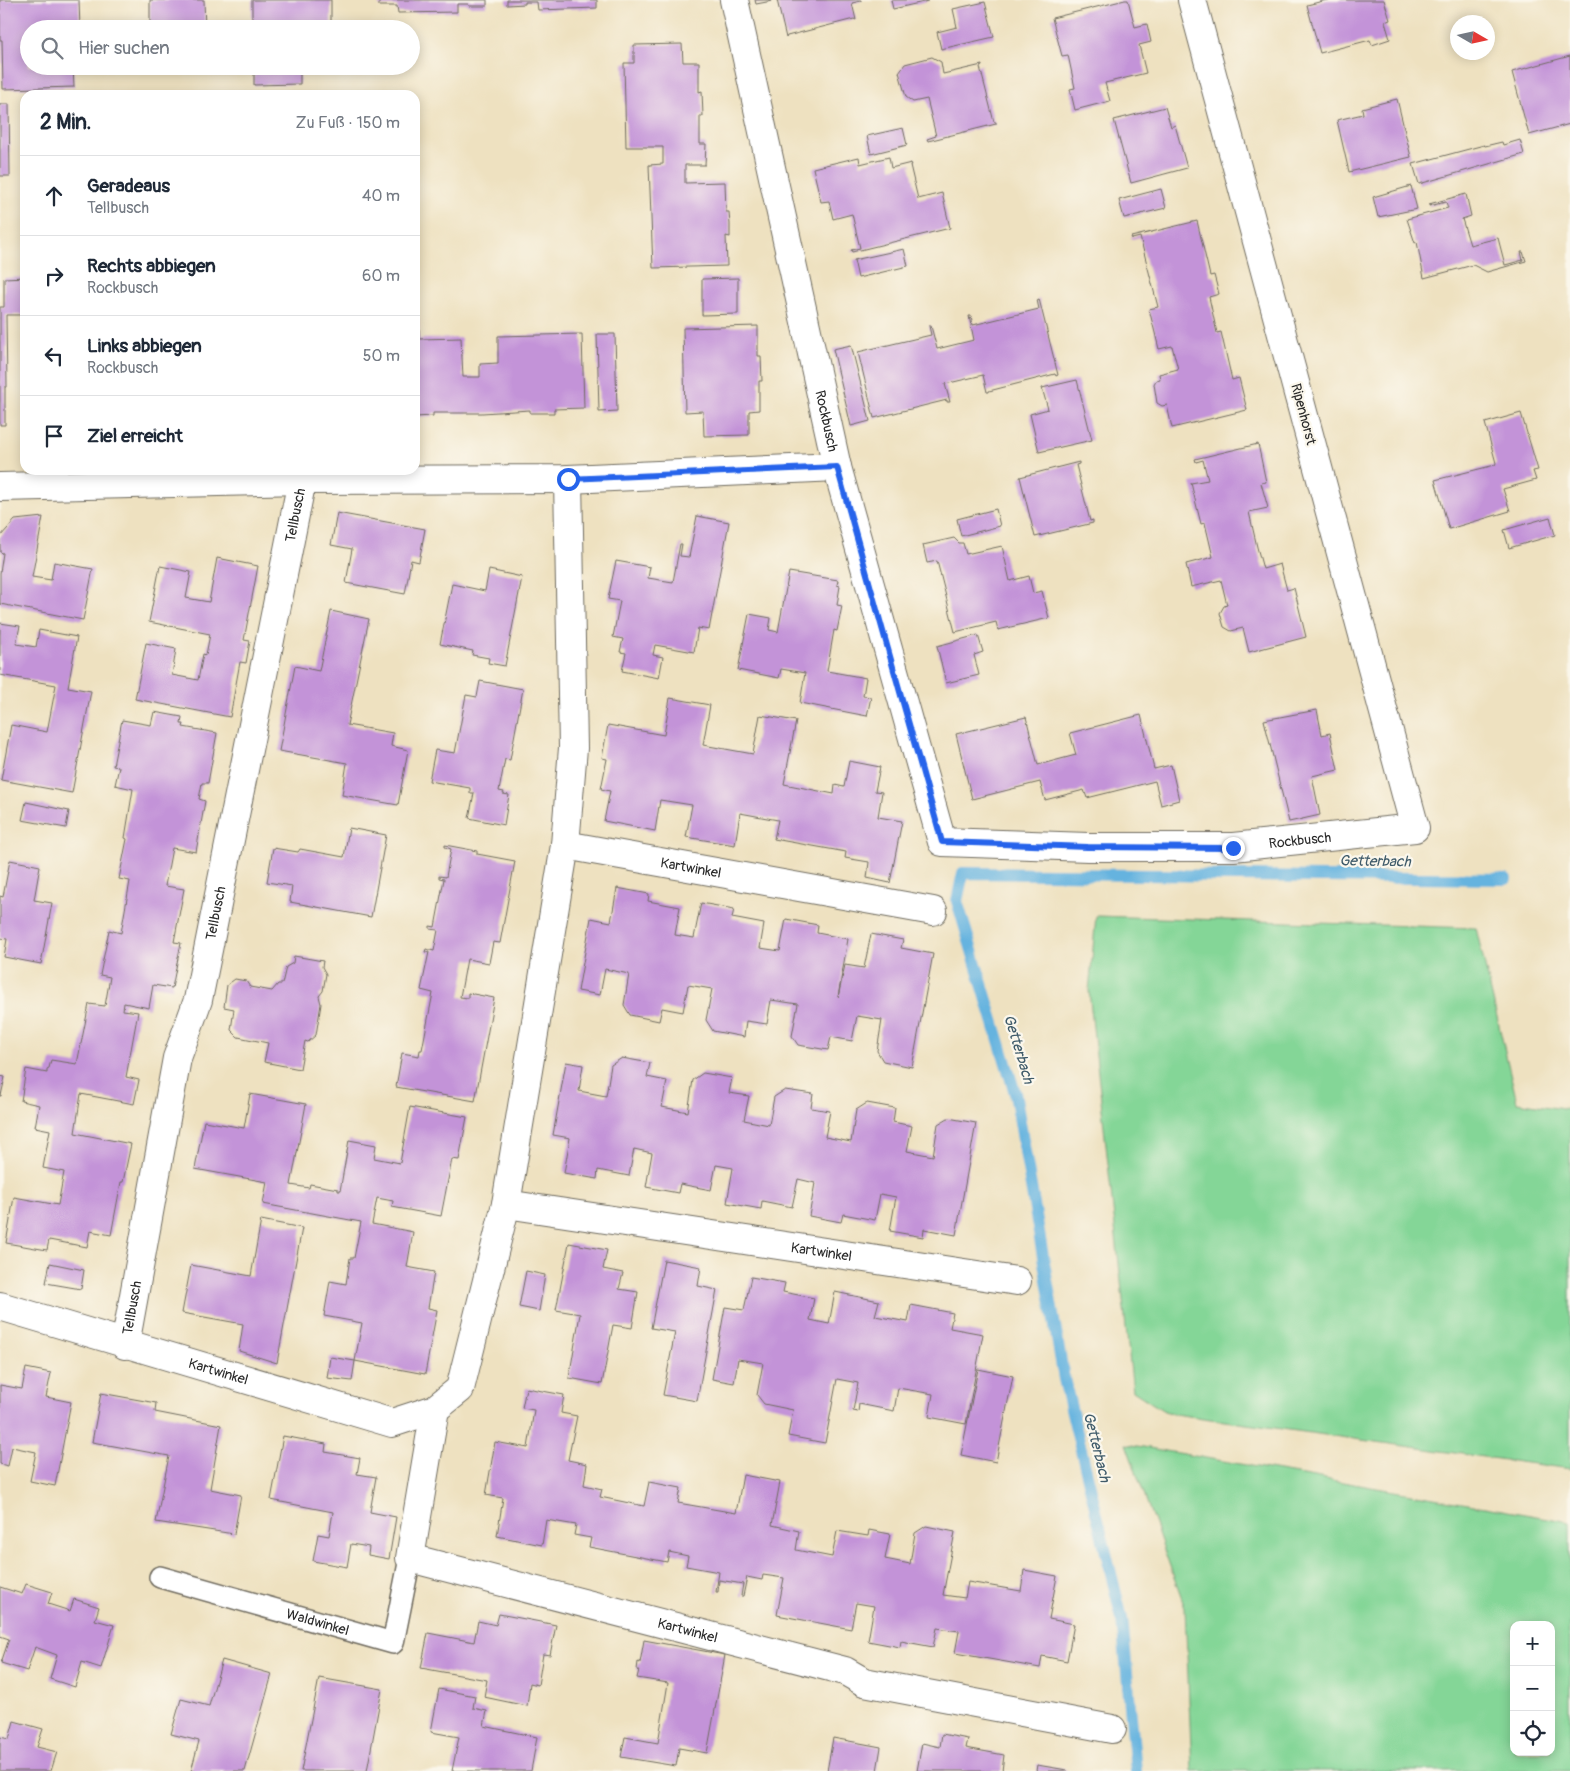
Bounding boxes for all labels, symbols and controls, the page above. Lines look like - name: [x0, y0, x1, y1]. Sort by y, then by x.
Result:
- north arrow: [1450, 15, 1495, 60]
- search box: [20, 20, 420, 75]
- icon: search: [38, 34, 66, 62]
- text: Hier suchen: [78, 36, 170, 60]
- text: 2 Min.: [40, 109, 91, 136]
- text: Zu Fuß · 150 m: [296, 113, 400, 133]
- text: Geradeaus: [87, 174, 170, 198]
- icon: ahead: [40, 182, 68, 210]
- text: 40 m: [362, 186, 400, 206]
- text: Tellbusch: [87, 198, 149, 218]
- text: Rechts abbiegen: [87, 254, 216, 278]
- icon: right: [40, 262, 68, 290]
- text: 60 m: [362, 266, 400, 286]
- text: Rockbusch: [87, 278, 158, 298]
- text: Links abbiegen: [87, 334, 202, 358]
- icon: left: [40, 342, 68, 370]
- text: 50 m: [363, 346, 400, 366]
- text: Rockbusch: [87, 358, 158, 378]
- street label: Ripenhorst: [1287, 382, 1320, 447]
- street label: Rockbusch: [811, 389, 841, 453]
- icon: arrive: [40, 422, 68, 450]
- text: Ziel erreicht: [87, 424, 183, 448]
- route start: [557, 468, 580, 491]
- street label: Tellbusch: [282, 487, 309, 543]
- street label: Rockbusch: [1268, 829, 1332, 852]
- route end: [1222, 837, 1245, 860]
- water label: Getterbach: [1339, 851, 1412, 872]
- street label: Kartwinkel: [659, 854, 723, 882]
- street label: Tellbusch: [202, 885, 230, 942]
- water label: Getterbach: [999, 1012, 1038, 1087]
- street label: Kartwinkel: [790, 1239, 853, 1265]
- street label: Tellbusch: [119, 1279, 145, 1336]
- street label: Kartwinkel: [186, 1355, 250, 1389]
- water label: Getterbach: [1079, 1410, 1115, 1485]
- street label: Waldwinkel: [284, 1605, 351, 1639]
- street label: Kartwinkel: [656, 1615, 719, 1647]
- map controls: [1510, 1621, 1555, 1756]
- button: +: [1510, 1621, 1555, 1666]
- button: −: [1510, 1666, 1555, 1711]
- button: locate: [1510, 1711, 1555, 1756]

